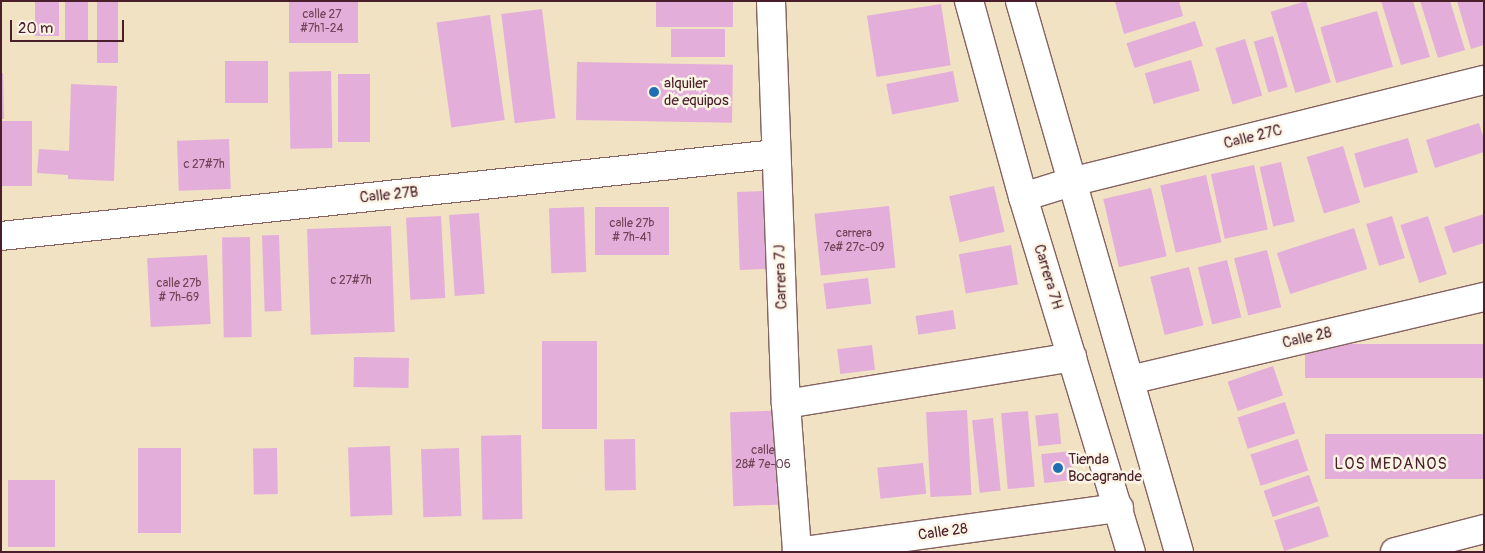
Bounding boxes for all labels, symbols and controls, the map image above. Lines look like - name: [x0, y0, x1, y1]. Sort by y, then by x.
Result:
- house number: calle 27 #7h1-24: [301, 8, 343, 36]
- scale bar: [12, 10, 126, 42]
- text: 20 m: [18, 19, 53, 38]
- place label: alquiler de equipos: [664, 74, 729, 109]
- marker: alquiler de equipos: [648, 86, 660, 98]
- street label: Calle 27C: [1222, 121, 1284, 153]
- house number: c 27#7h: [183, 158, 225, 172]
- street label: Calle 27B: [359, 183, 419, 207]
- house number: calle 27b # 7h-41: [610, 217, 654, 245]
- house number: carrera 7e# 27c-09: [824, 227, 884, 255]
- street label: Carrera 7H: [1030, 242, 1066, 312]
- street label: Carrera 7J: [771, 244, 791, 310]
- house number: c 27#7h: [330, 274, 372, 288]
- house number: calle 27b # 7h-69: [157, 277, 201, 305]
- street label: Calle 28: [1281, 324, 1333, 352]
- house number: calle 28# 7e-06: [735, 444, 791, 472]
- place label: Tienda Bocagrande: [1068, 450, 1142, 485]
- district label: LOS MEDANOS: [1333, 454, 1449, 474]
- marker: Tienda Bocagrande: [1052, 462, 1064, 474]
- street label: Calle 28: [917, 520, 969, 544]

